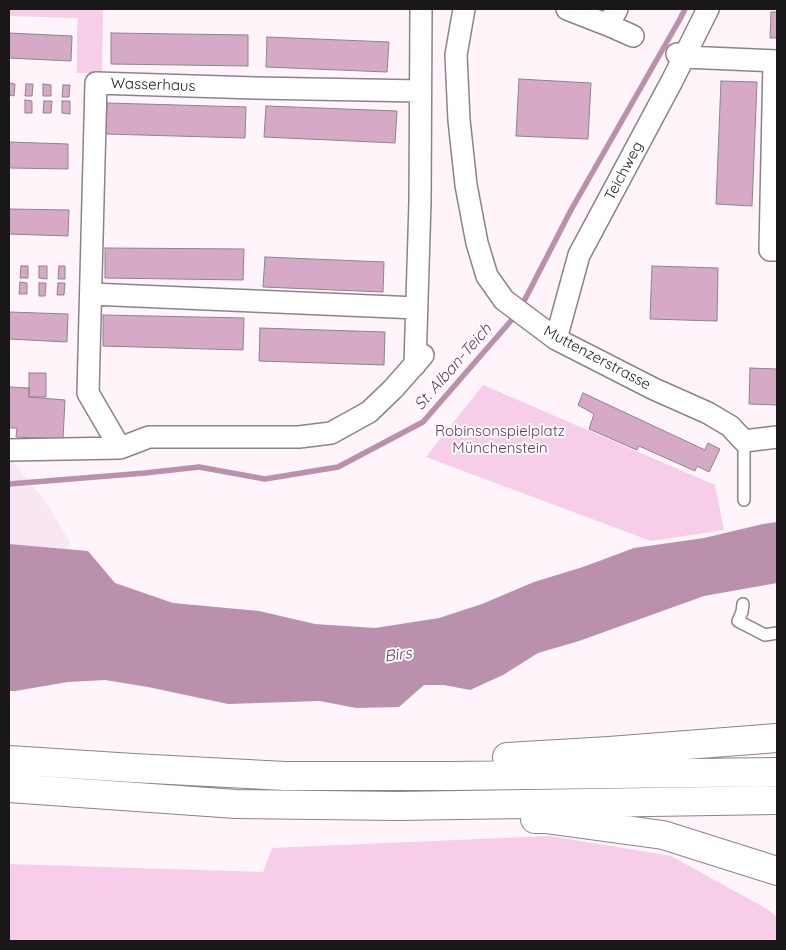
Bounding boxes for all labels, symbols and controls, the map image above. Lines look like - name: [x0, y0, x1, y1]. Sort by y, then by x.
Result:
- street label: Wasserhaus: [110, 75, 196, 95]
- street label: Teichweg: [601, 138, 647, 204]
- water label: St. Alban-Teich: [410, 320, 496, 414]
- street label: Muttenzerstrasse: [540, 322, 654, 394]
- park label: Robinsonspielplatz Münchenstein: [435, 422, 565, 457]
- water label: Birs: [383, 644, 413, 666]

